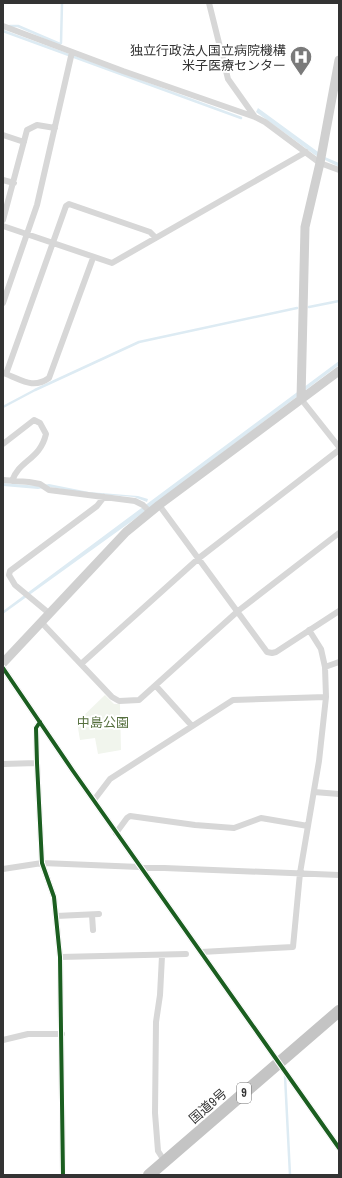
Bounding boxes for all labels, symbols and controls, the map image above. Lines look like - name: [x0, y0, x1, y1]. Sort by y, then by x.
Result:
- place label: 独立行政法人国立病院機構 米子医療センター: [130, 42, 286, 74]
- hospital icon: 独立行政法人国立病院機構 米子医療センター: [288, 44, 314, 77]
- park label: 中島公園: [77, 714, 129, 731]
- road number: 9: [237, 1083, 251, 1103]
- street label: 国道9号: [185, 1085, 231, 1127]

